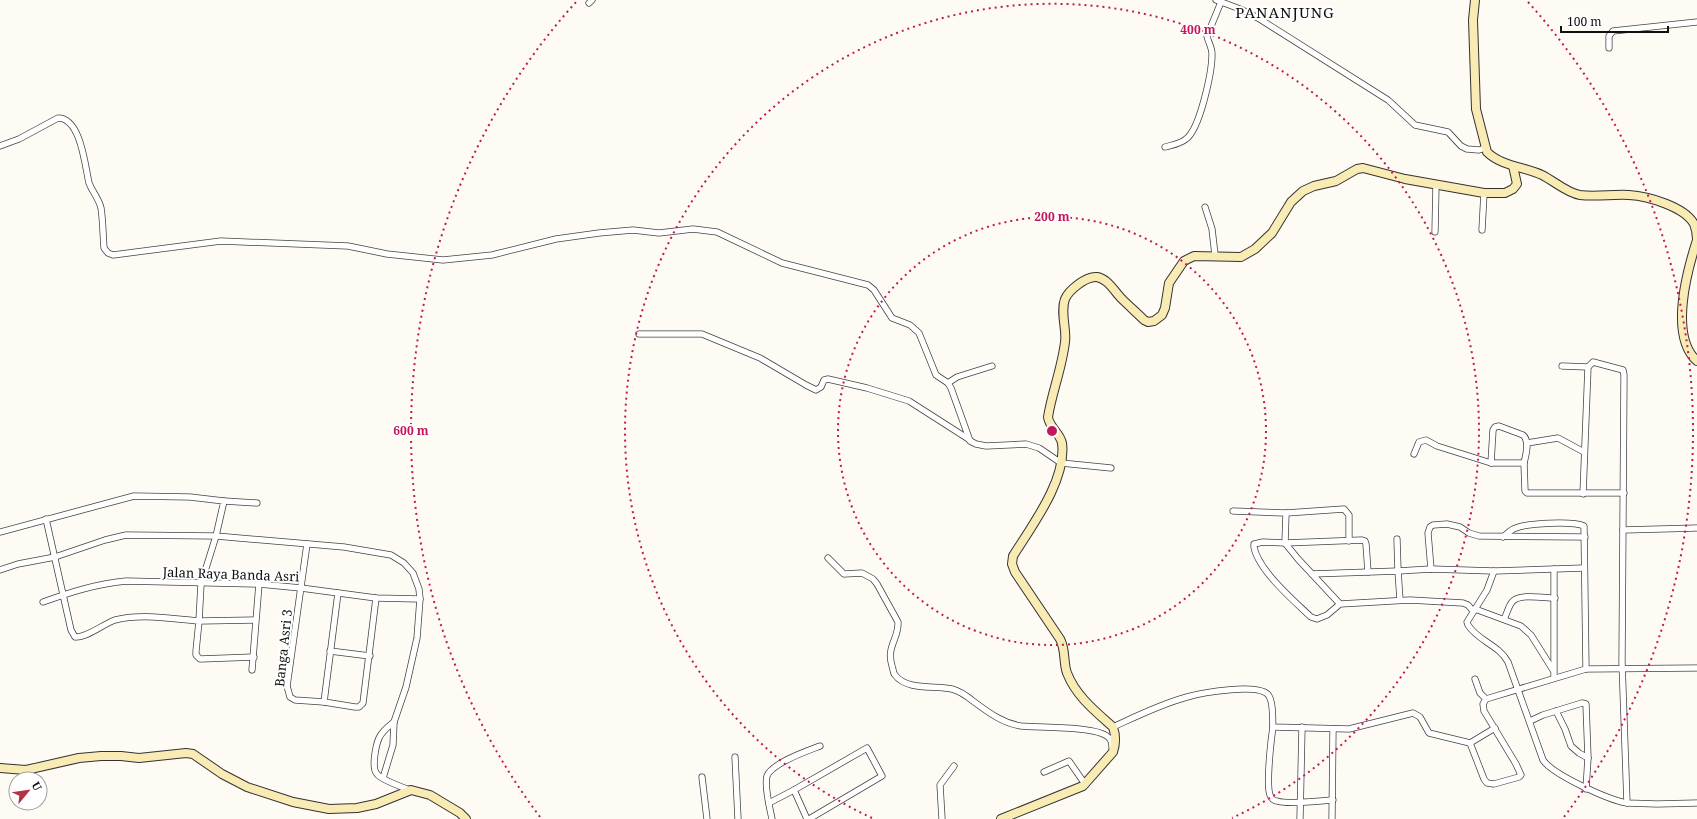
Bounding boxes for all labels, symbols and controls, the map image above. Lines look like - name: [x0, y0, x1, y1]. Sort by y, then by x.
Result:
- district label: PANANJUNG: [1235, 2, 1335, 22]
- scale bar: [1561, 8, 1668, 34]
- text: 100 m: [1567, 13, 1602, 30]
- text: 400 m: [1180, 21, 1216, 38]
- text: 200 m: [1034, 208, 1070, 225]
- text: 600 m: [393, 422, 429, 439]
- centre of rings: [1045, 424, 1059, 438]
- street label: Jalan Raya Banda Asri: [161, 563, 300, 585]
- street label: Banga Asri 3: [270, 608, 296, 688]
- north arrow: [8, 771, 48, 811]
- text: U: [29, 779, 46, 794]

